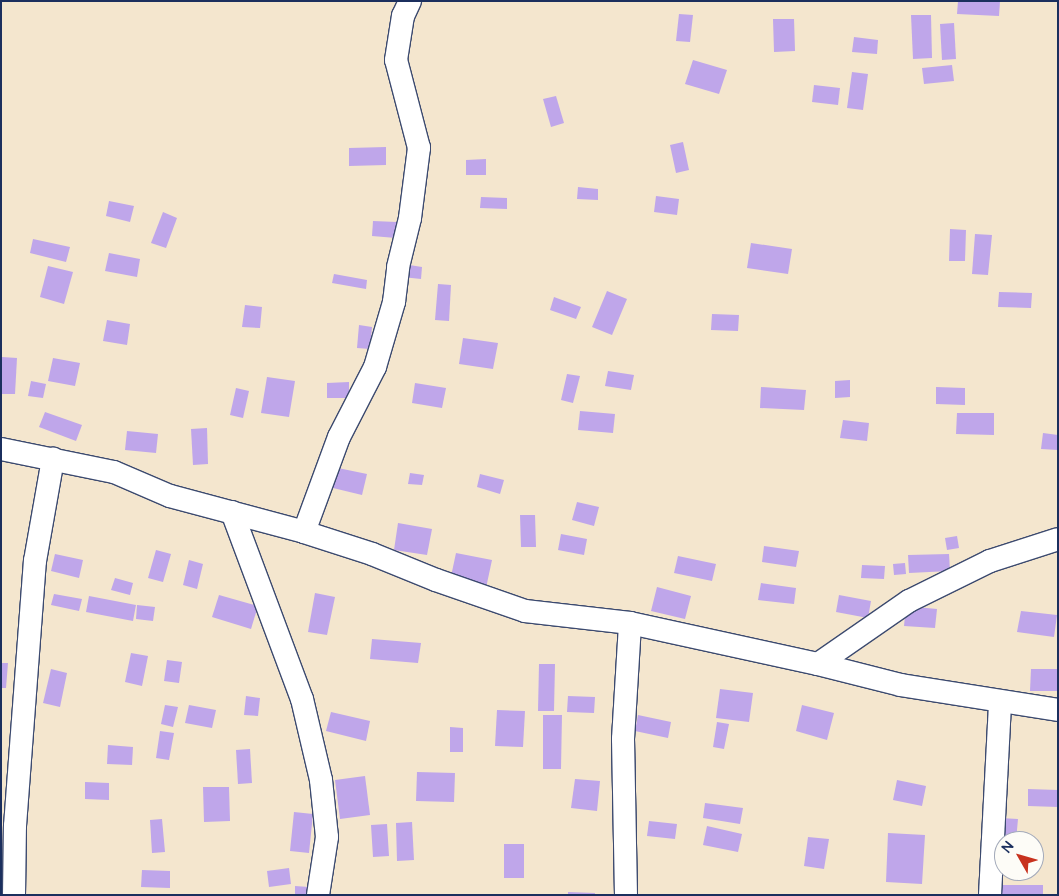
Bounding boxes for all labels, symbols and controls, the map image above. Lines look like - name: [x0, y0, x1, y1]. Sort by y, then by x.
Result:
- north arrow: [994, 831, 1044, 881]
- text: N: [997, 838, 1019, 857]

